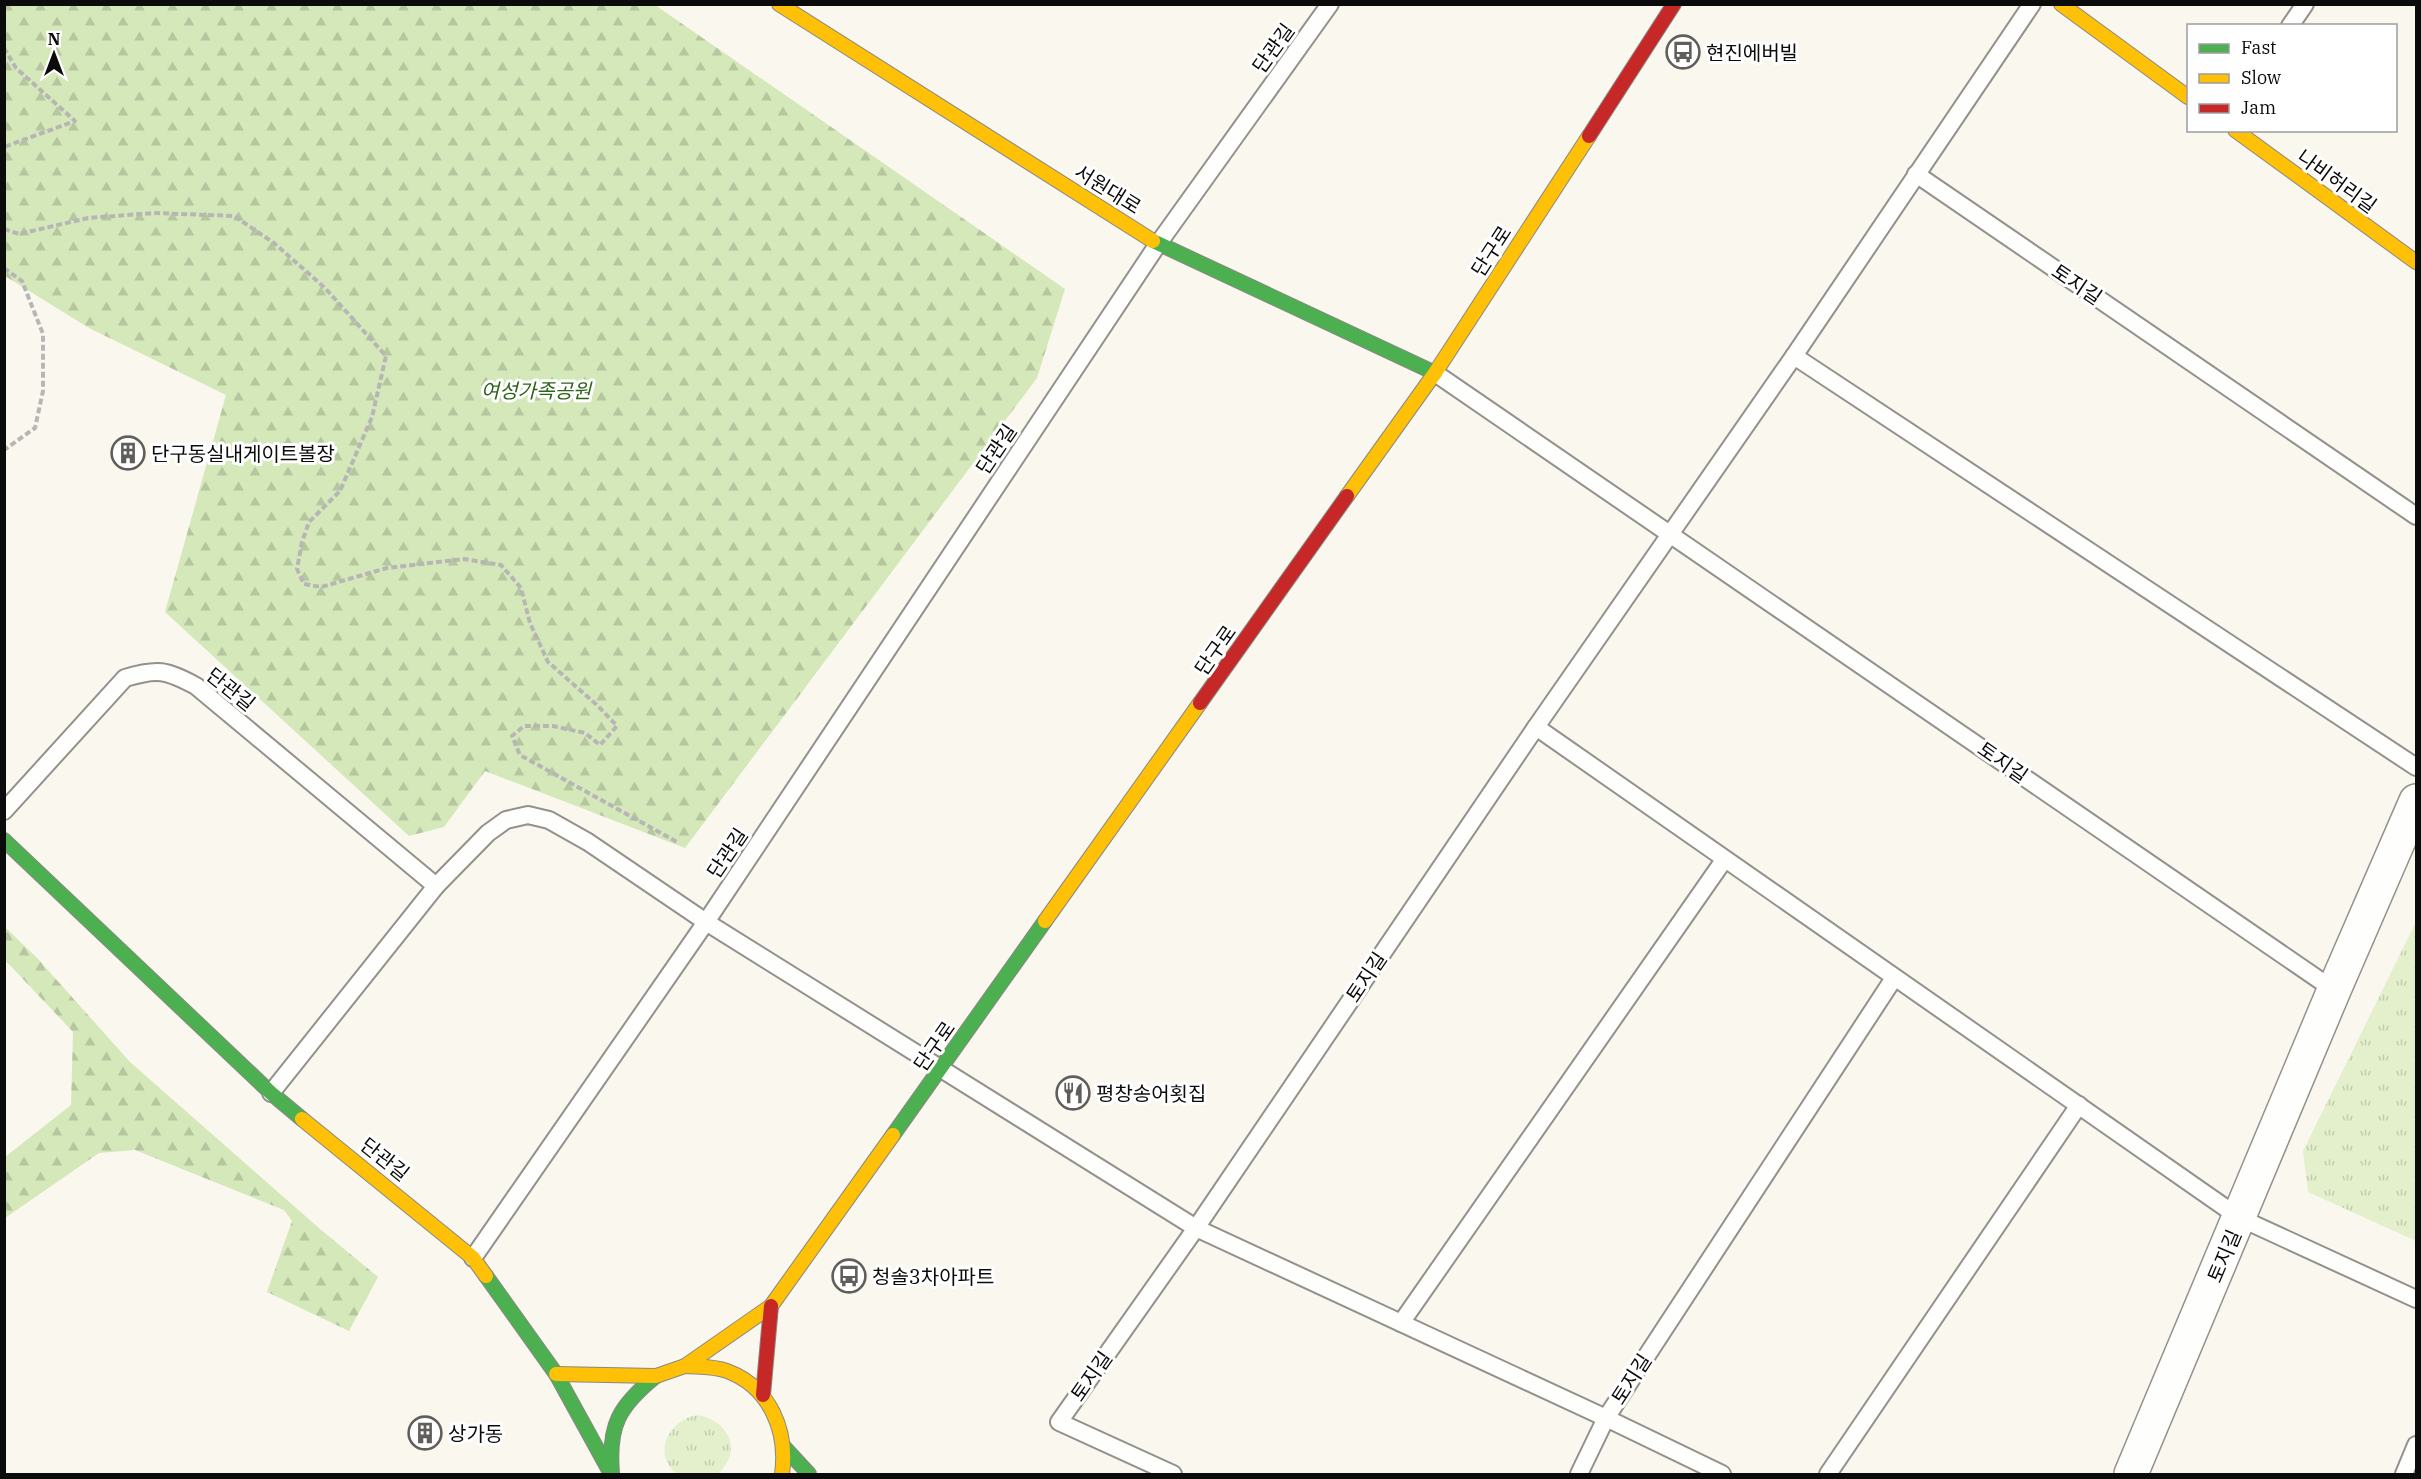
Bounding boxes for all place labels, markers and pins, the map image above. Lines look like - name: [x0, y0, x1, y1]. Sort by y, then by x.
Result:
- bus stop icon: 현진에버빌: [1665, 34, 1701, 70]
- place label: 현진에버빌: [1706, 39, 1798, 66]
- building icon: 단구동실내게이트볼장: [110, 435, 146, 471]
- place label: 단구동실내게이트볼장: [151, 440, 335, 467]
- restaurant icon: 평창송어횟집: [1055, 1075, 1091, 1111]
- place label: 평창송어횟집: [1096, 1080, 1206, 1107]
- bus stop icon: 청솔3차아파트: [831, 1258, 867, 1294]
- place label: 청솔3차아파트: [872, 1263, 994, 1290]
- building icon: 상가동: [407, 1415, 443, 1451]
- place label: 상가동: [448, 1420, 503, 1447]

